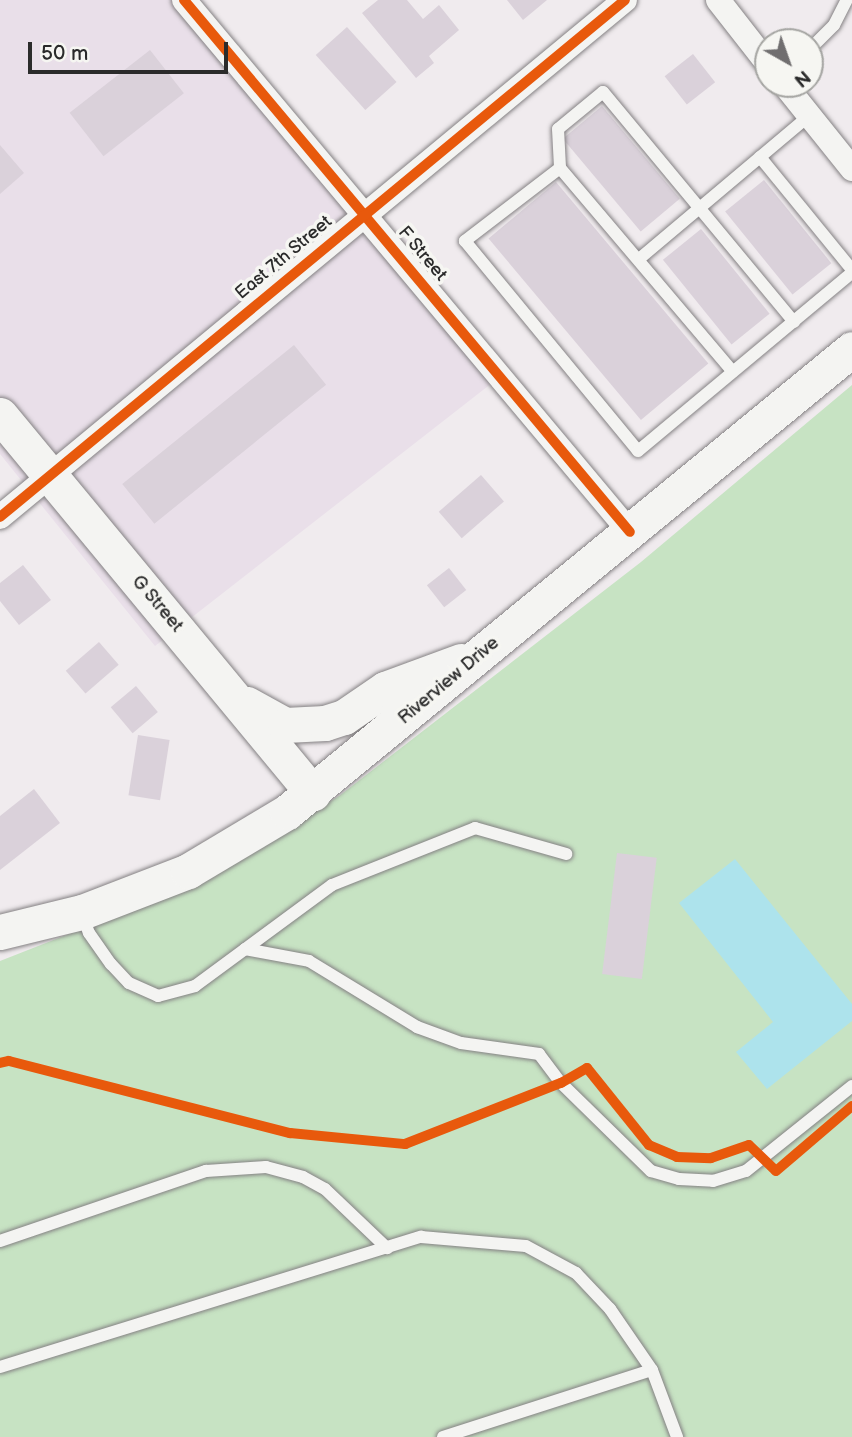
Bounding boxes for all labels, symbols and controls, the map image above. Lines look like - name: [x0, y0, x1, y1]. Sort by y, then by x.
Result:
- scale bar: [32, 28, 231, 72]
- north arrow: [754, 28, 824, 98]
- text: 50 m: [41, 41, 88, 66]
- text: N: [789, 65, 814, 91]
- street label: East 7th Street: [231, 211, 337, 305]
- street label: F Street: [393, 222, 451, 286]
- street label: G Street: [127, 571, 187, 637]
- street label: Riverview Drive: [394, 633, 504, 729]

